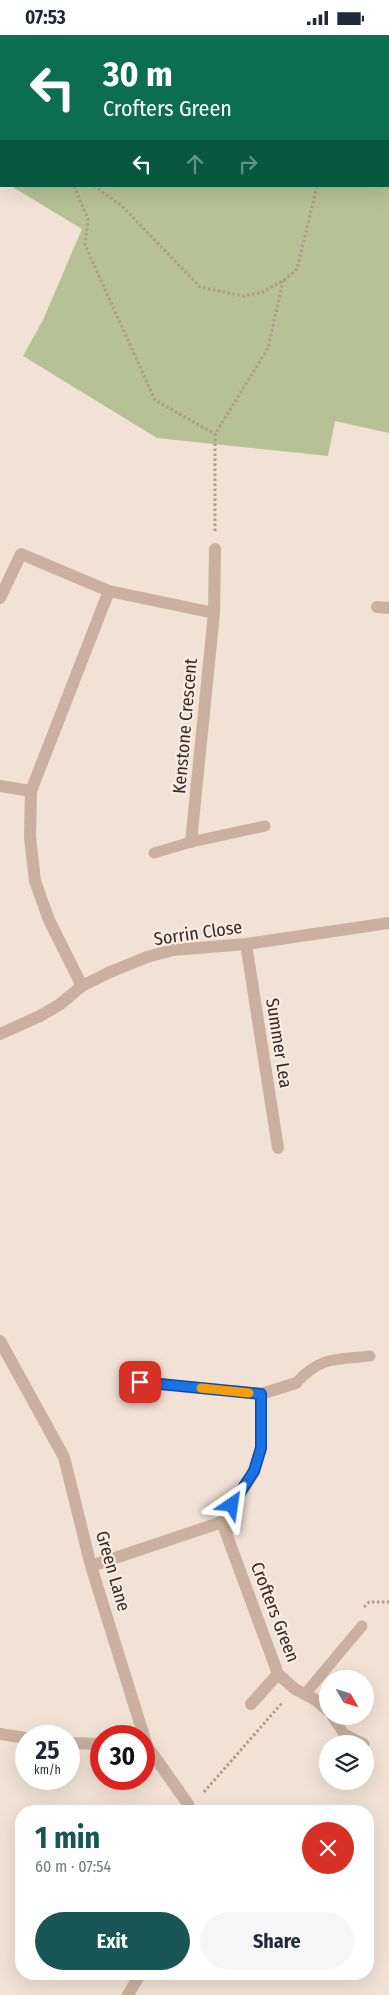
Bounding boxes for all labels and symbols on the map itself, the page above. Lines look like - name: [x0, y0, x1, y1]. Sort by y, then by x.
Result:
- street label: Kenstone Crescent: [168, 657, 202, 795]
- street label: Sorrin Close: [152, 916, 244, 950]
- street label: Summer Lea: [261, 997, 297, 1090]
- pin: [119, 1361, 161, 1403]
- position arrow: [205, 1478, 257, 1530]
- street label: Green Lane: [91, 1528, 135, 1614]
- street label: Crofters Green: [246, 1559, 304, 1665]
- north arrow: [319, 1670, 374, 1725]
- speed limit sign: 30: [90, 1725, 155, 1790]

